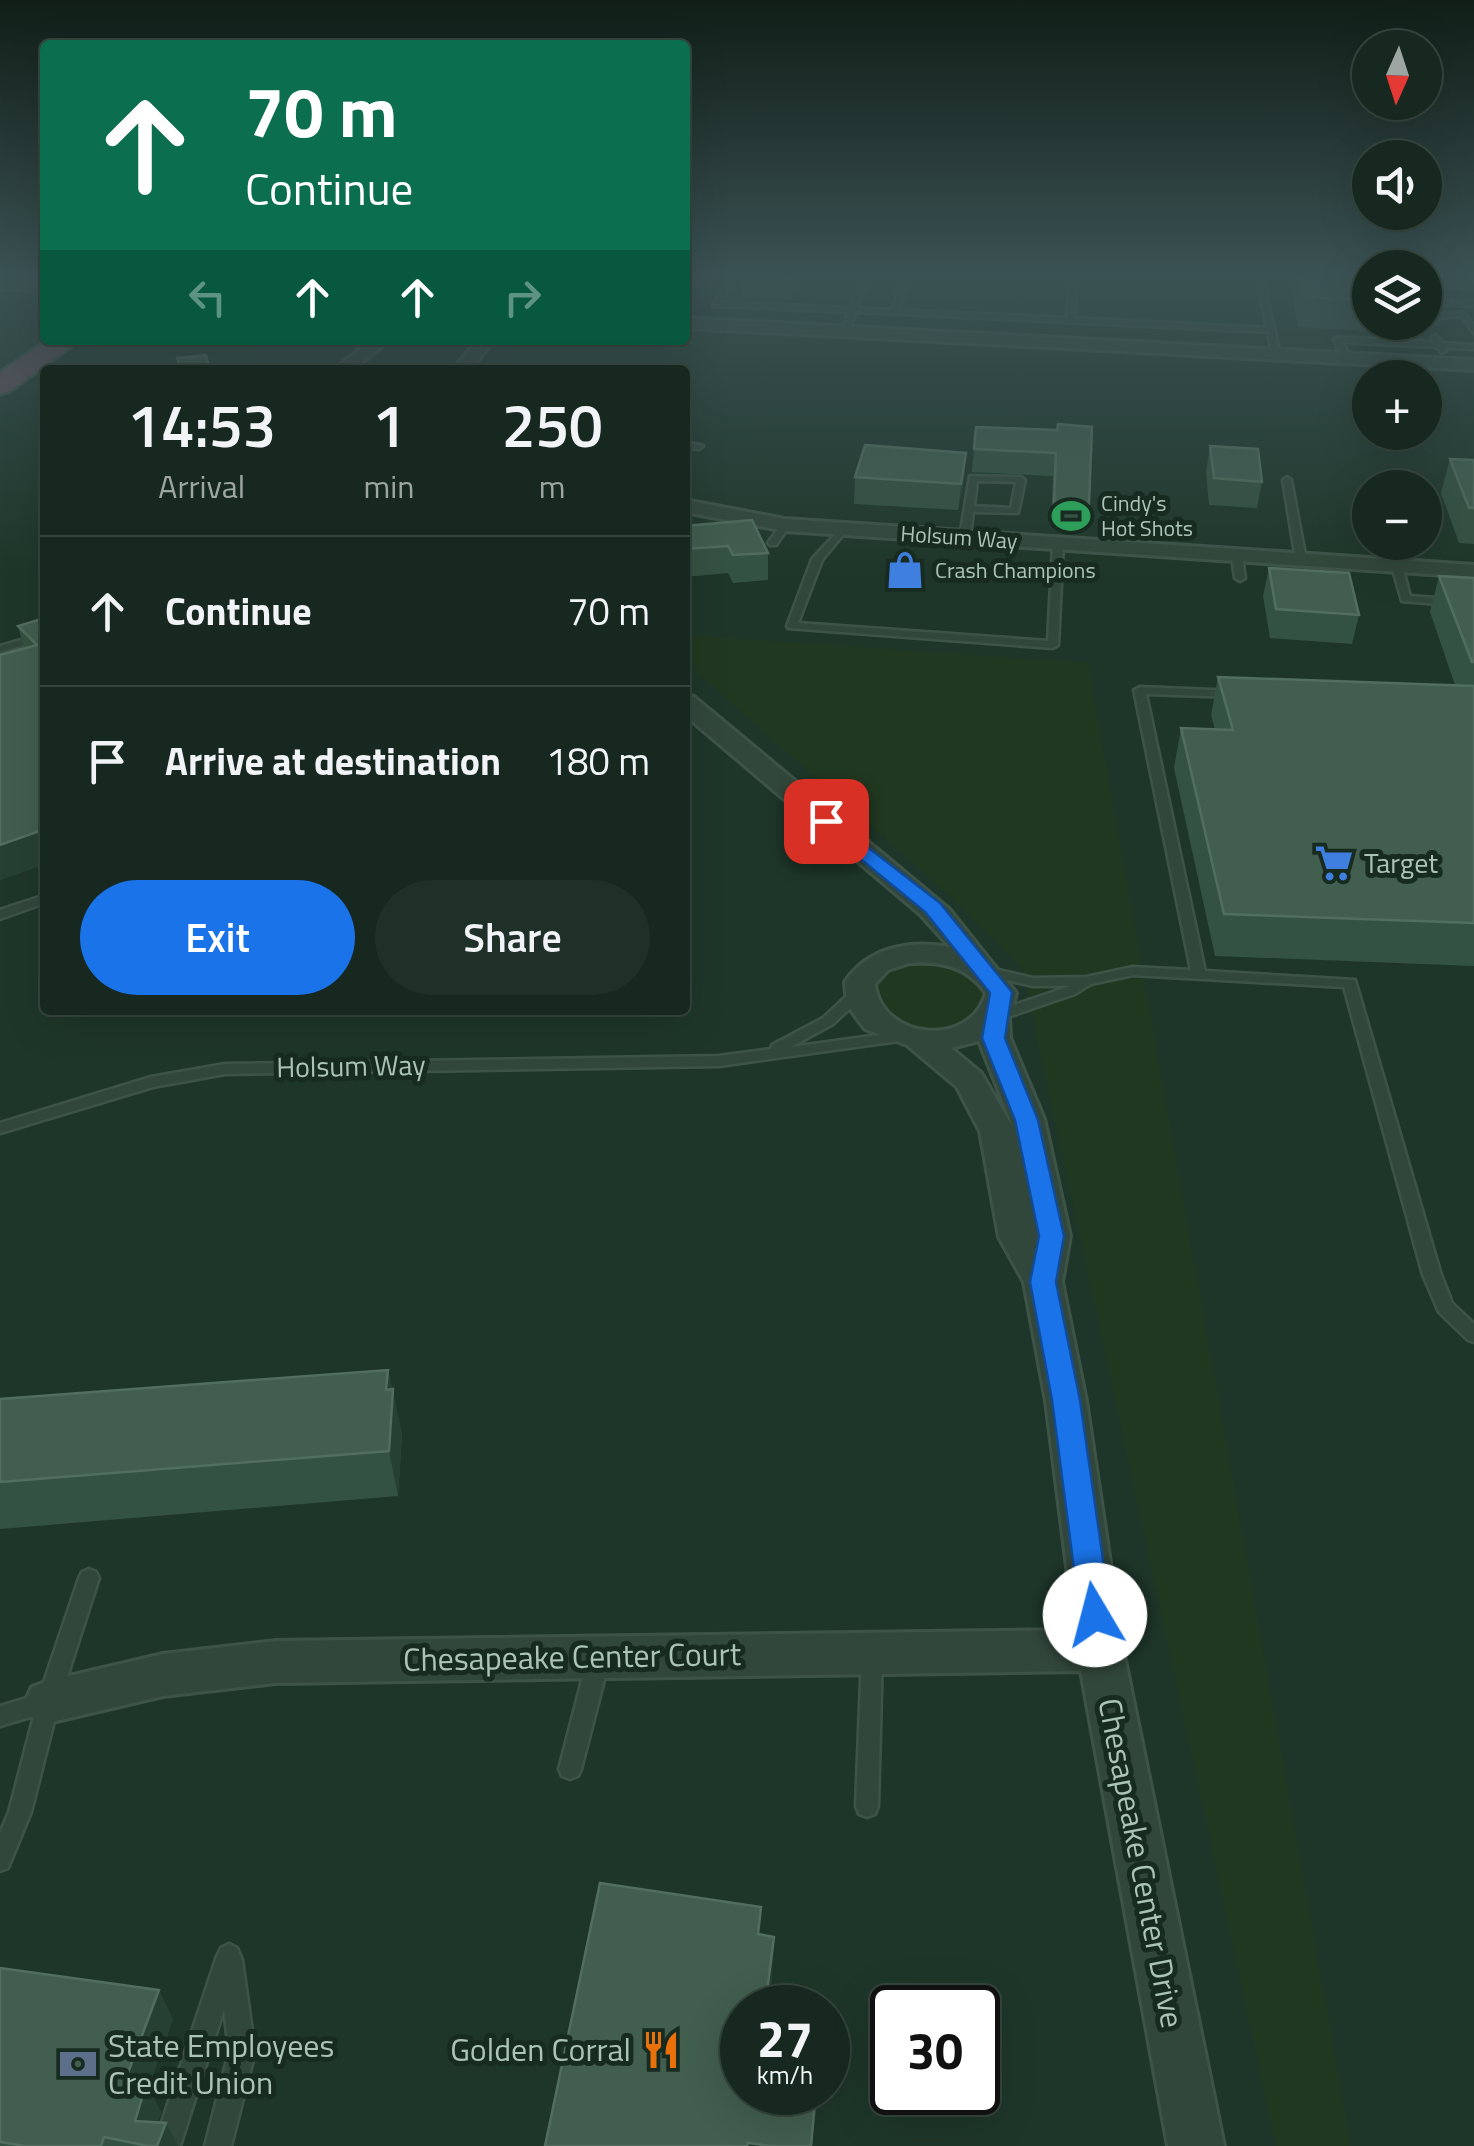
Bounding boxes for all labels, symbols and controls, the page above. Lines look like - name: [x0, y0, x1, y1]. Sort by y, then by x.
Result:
- north arrow: [1352, 30, 1442, 120]
- map controls: [1352, 30, 1442, 560]
- text: 70 m: [245, 58, 398, 164]
- icon: ahead: [80, 80, 210, 210]
- button: sound: [1352, 140, 1442, 230]
- text: Continue: [245, 154, 413, 222]
- button: layers: [1352, 250, 1442, 340]
- icon: left: [180, 270, 235, 325]
- icon: ahead: [285, 270, 340, 325]
- icon: ahead: [390, 270, 445, 325]
- icon: right: [495, 270, 550, 325]
- button: +: [1352, 360, 1442, 450]
- text: 14:53: [127, 379, 276, 470]
- text: 1: [372, 379, 406, 470]
- text: 250: [502, 379, 603, 470]
- text: Arrival: [158, 462, 245, 510]
- text: min: [363, 462, 414, 510]
- text: m: [539, 462, 566, 510]
- button: −: [1352, 470, 1442, 560]
- place label: Cindy's Hot Shots: [1101, 486, 1193, 545]
- sports icon: Cindy's Hot Shots: [1050, 495, 1092, 537]
- street label: Holsum Way: [899, 516, 1019, 558]
- shop icon: Crash Champions: [884, 549, 926, 591]
- place label: Crash Champions: [935, 553, 1096, 587]
- text: Continue: [165, 582, 312, 640]
- text: 70 m: [567, 582, 650, 640]
- icon: ahead: [80, 584, 135, 639]
- text: Arrive at destination: [165, 732, 501, 790]
- text: 180 m: [546, 732, 650, 790]
- icon: arrive: [80, 734, 135, 789]
- pin: [784, 779, 869, 864]
- icon: arrive: [799, 794, 854, 849]
- place label: Target: [1364, 841, 1438, 884]
- supermarket icon: Target: [1313, 842, 1355, 884]
- button: Exit: [80, 880, 355, 995]
- button: Share: [375, 880, 650, 995]
- street label: Holsum Way: [276, 1043, 426, 1088]
- position arrow: [1043, 1563, 1147, 1667]
- street label: Chesapeake Center Court: [403, 1629, 741, 1683]
- street label: Chesapeake Center Drive: [1086, 1694, 1197, 2032]
- speed limit sign: 30: [870, 1985, 1000, 2115]
- text: 27: [757, 2000, 813, 2076]
- place label: State Employees Credit Union: [108, 2021, 334, 2106]
- place label: Golden Corral: [450, 2025, 631, 2073]
- restaurant icon: Golden Corral: [640, 2029, 682, 2071]
- bank icon: State Employees Credit Union: [57, 2043, 99, 2085]
- text: km/h: [757, 2056, 813, 2094]

